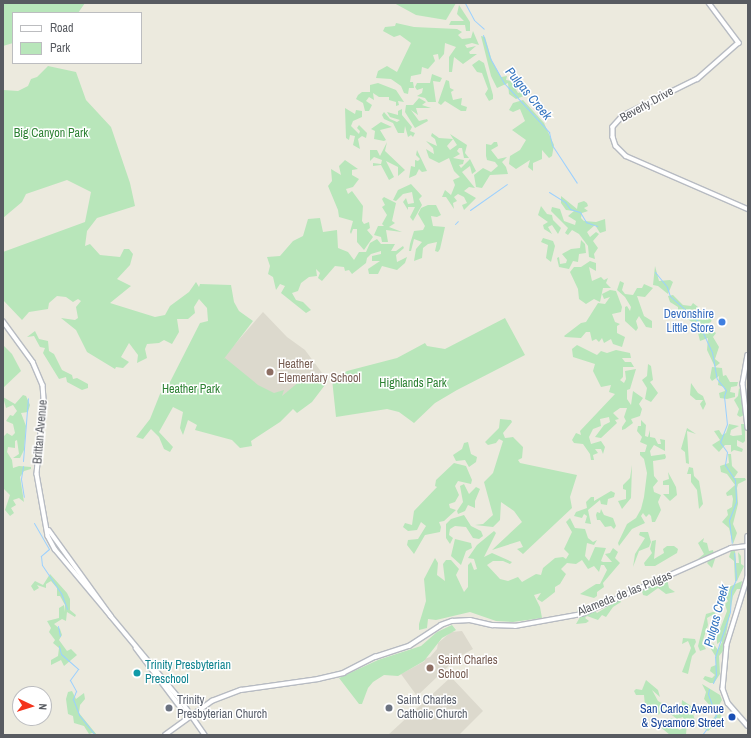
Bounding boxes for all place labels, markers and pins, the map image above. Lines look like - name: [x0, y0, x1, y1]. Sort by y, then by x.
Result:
- place label: Devonshire Little Store: [664, 308, 714, 336]
- marker: Devonshire Little Store: [717, 317, 727, 327]
- place label: Heather Elementary School: [278, 358, 361, 386]
- marker: Heather Elementary School: [265, 367, 275, 377]
- place label: Saint Charles School: [438, 654, 498, 682]
- place label: Trinity Presbyterian Preschool: [145, 659, 231, 687]
- marker: Saint Charles School: [425, 663, 435, 673]
- marker: Trinity Presbyterian Preschool: [132, 668, 142, 678]
- place label: Trinity Presbyterian Church: [177, 694, 267, 722]
- place label: Saint Charles Catholic Church: [397, 694, 468, 722]
- marker: Trinity Presbyterian Church: [164, 703, 174, 713]
- marker: Saint Charles Catholic Church: [384, 703, 394, 713]
- place label: San Carlos Avenue & Sycamore Street: [639, 703, 724, 731]
- marker: San Carlos Avenue & Sycamore Street: [727, 712, 737, 722]

